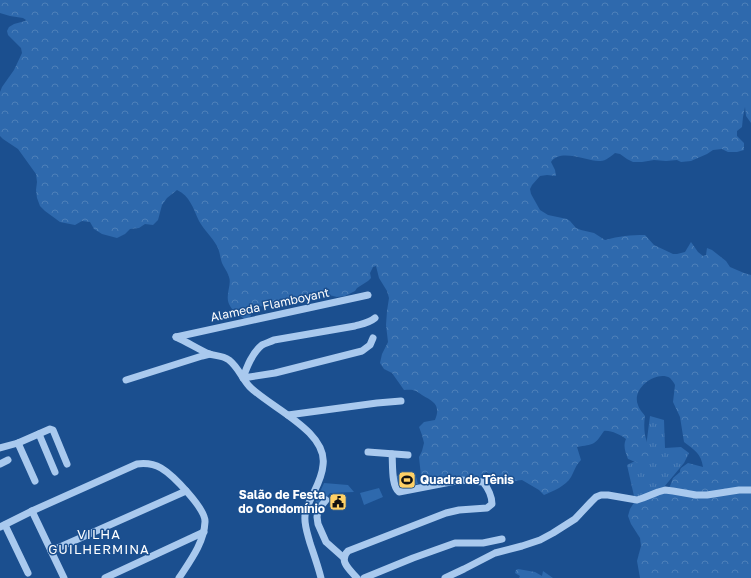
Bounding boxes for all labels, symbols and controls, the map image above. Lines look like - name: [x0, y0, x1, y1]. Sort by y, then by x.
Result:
- street label: Alameda Flamboyant: [209, 285, 331, 324]
- sports icon: Quadra de Tênis: [397, 470, 417, 490]
- place label: Quadra de Tênis: [420, 472, 514, 487]
- place label: Salão de Festa do Condomínio: [238, 487, 325, 516]
- public building icon: Salão de Festa do Condomínio: [328, 492, 348, 512]
- district label: VILHA GUILHERMINA: [48, 526, 150, 557]

